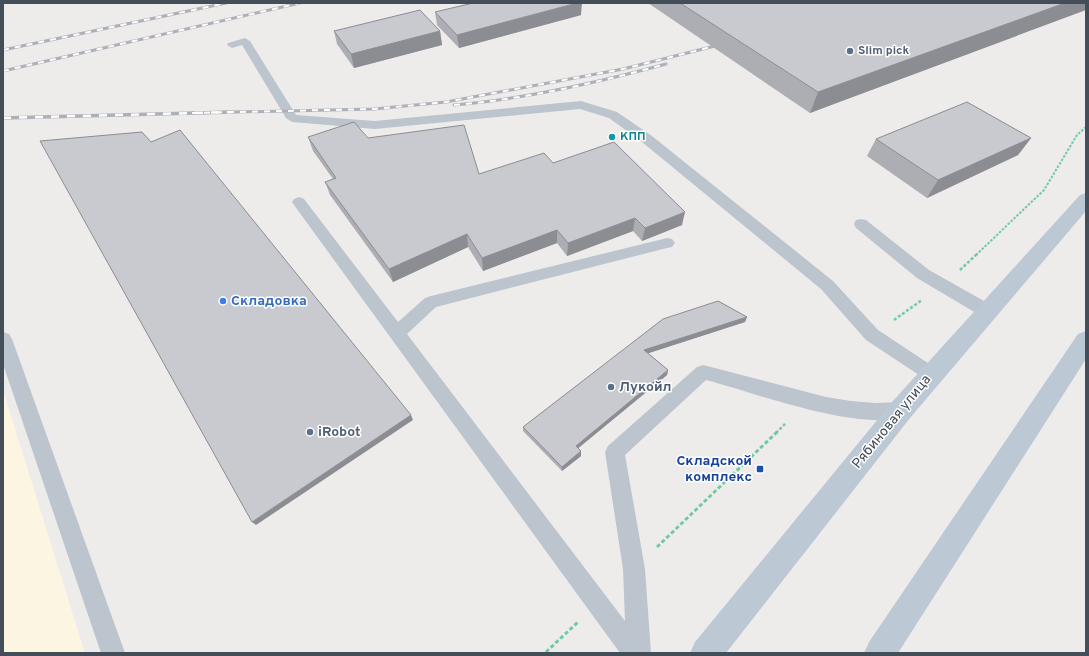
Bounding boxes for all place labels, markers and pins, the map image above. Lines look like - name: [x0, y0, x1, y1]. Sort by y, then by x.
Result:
- place label: Slim pick: [858, 43, 910, 59]
- marker: Slim pick: [845, 46, 855, 56]
- place label: КПП: [620, 129, 646, 145]
- marker: КПП: [607, 132, 617, 142]
- place label: Складовка: [231, 293, 307, 310]
- marker: Складовка: [218, 296, 228, 306]
- place label: Лукойл: [619, 379, 672, 396]
- marker: Лукойл: [606, 382, 616, 392]
- place label: iRobot: [318, 424, 361, 441]
- marker: iRobot: [305, 427, 315, 437]
- place label: Складской комплекс: [676, 453, 752, 486]
- marker: Складской комплекс: [755, 464, 765, 474]

